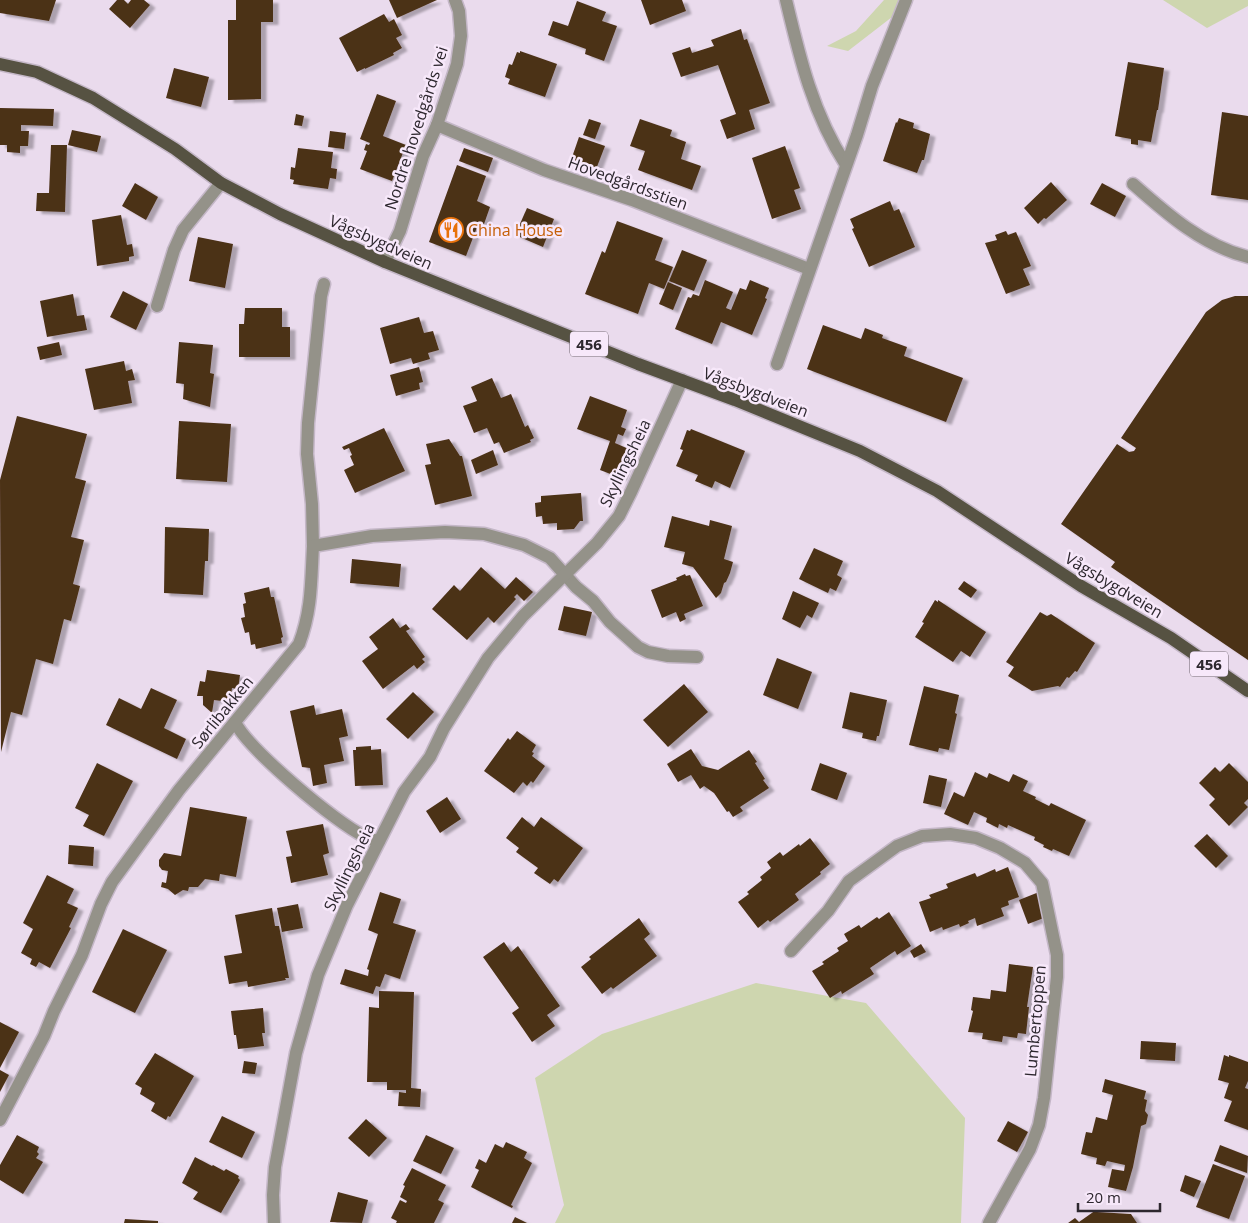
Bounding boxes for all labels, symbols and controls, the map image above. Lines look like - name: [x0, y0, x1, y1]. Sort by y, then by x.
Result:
- street label: Nordre hovedgårds vei: [379, 43, 453, 213]
- street label: Hovedgårdsstien: [565, 151, 691, 215]
- street label: Vågsbygdveien: [326, 209, 436, 275]
- restaurant icon: China House: [438, 217, 464, 243]
- place label: China House: [468, 219, 563, 241]
- road number: 456: [570, 332, 608, 356]
- street label: Vågsbygdveien: [700, 362, 812, 422]
- street label: Skyllingsheia: [594, 415, 656, 511]
- street label: Vågsbygdveien: [1061, 547, 1167, 623]
- road number: 456: [1190, 652, 1228, 676]
- street label: Sørlibakken: [186, 671, 258, 753]
- street label: Skyllingsheia: [318, 819, 380, 915]
- street label: Lumbertoppen: [1019, 964, 1051, 1078]
- scale bar: [1078, 1180, 1160, 1212]
- text: 20 m: [1086, 1187, 1121, 1207]

